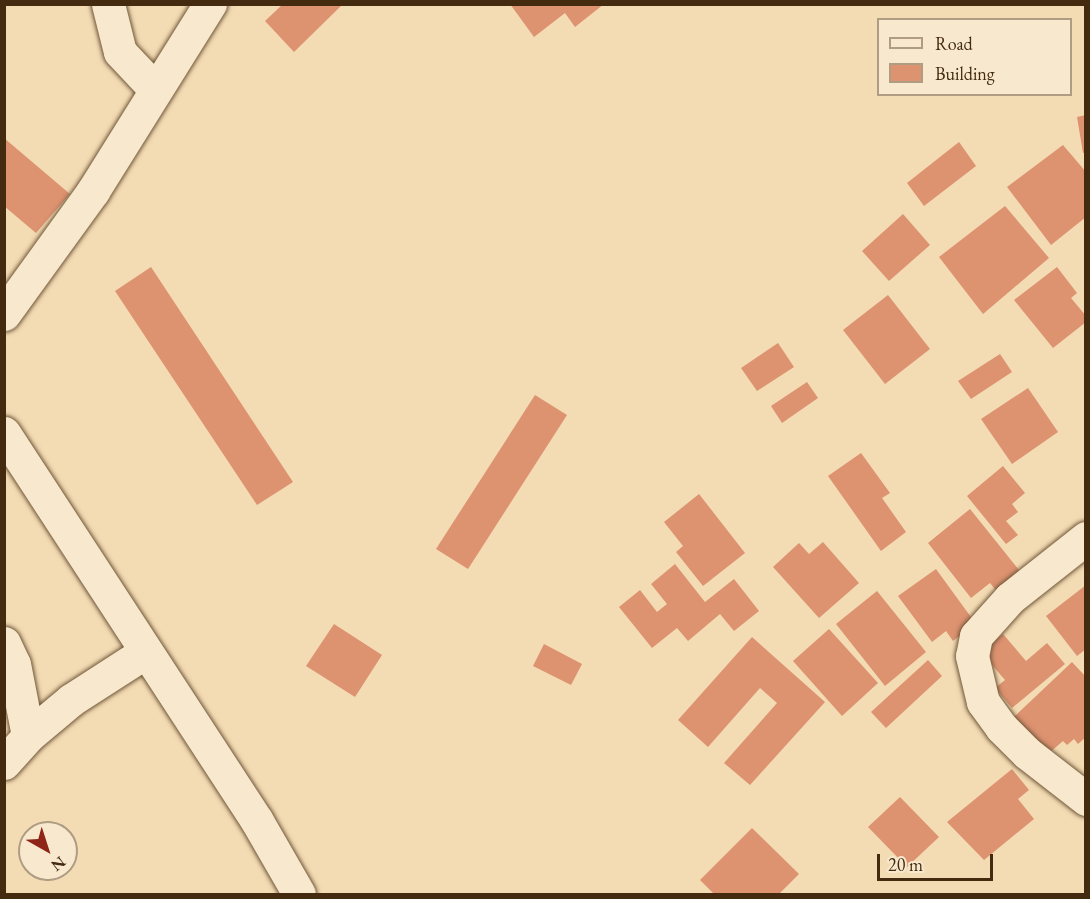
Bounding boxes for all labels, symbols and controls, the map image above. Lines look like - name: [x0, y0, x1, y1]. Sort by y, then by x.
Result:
- legend: [877, 18, 1072, 96]
- text: Road: [935, 32, 973, 55]
- text: Building: [935, 62, 995, 85]
- north arrow: [18, 821, 78, 881]
- scale bar: [880, 842, 996, 880]
- text: N: [47, 852, 70, 876]
- text: 20 m: [888, 853, 923, 876]

